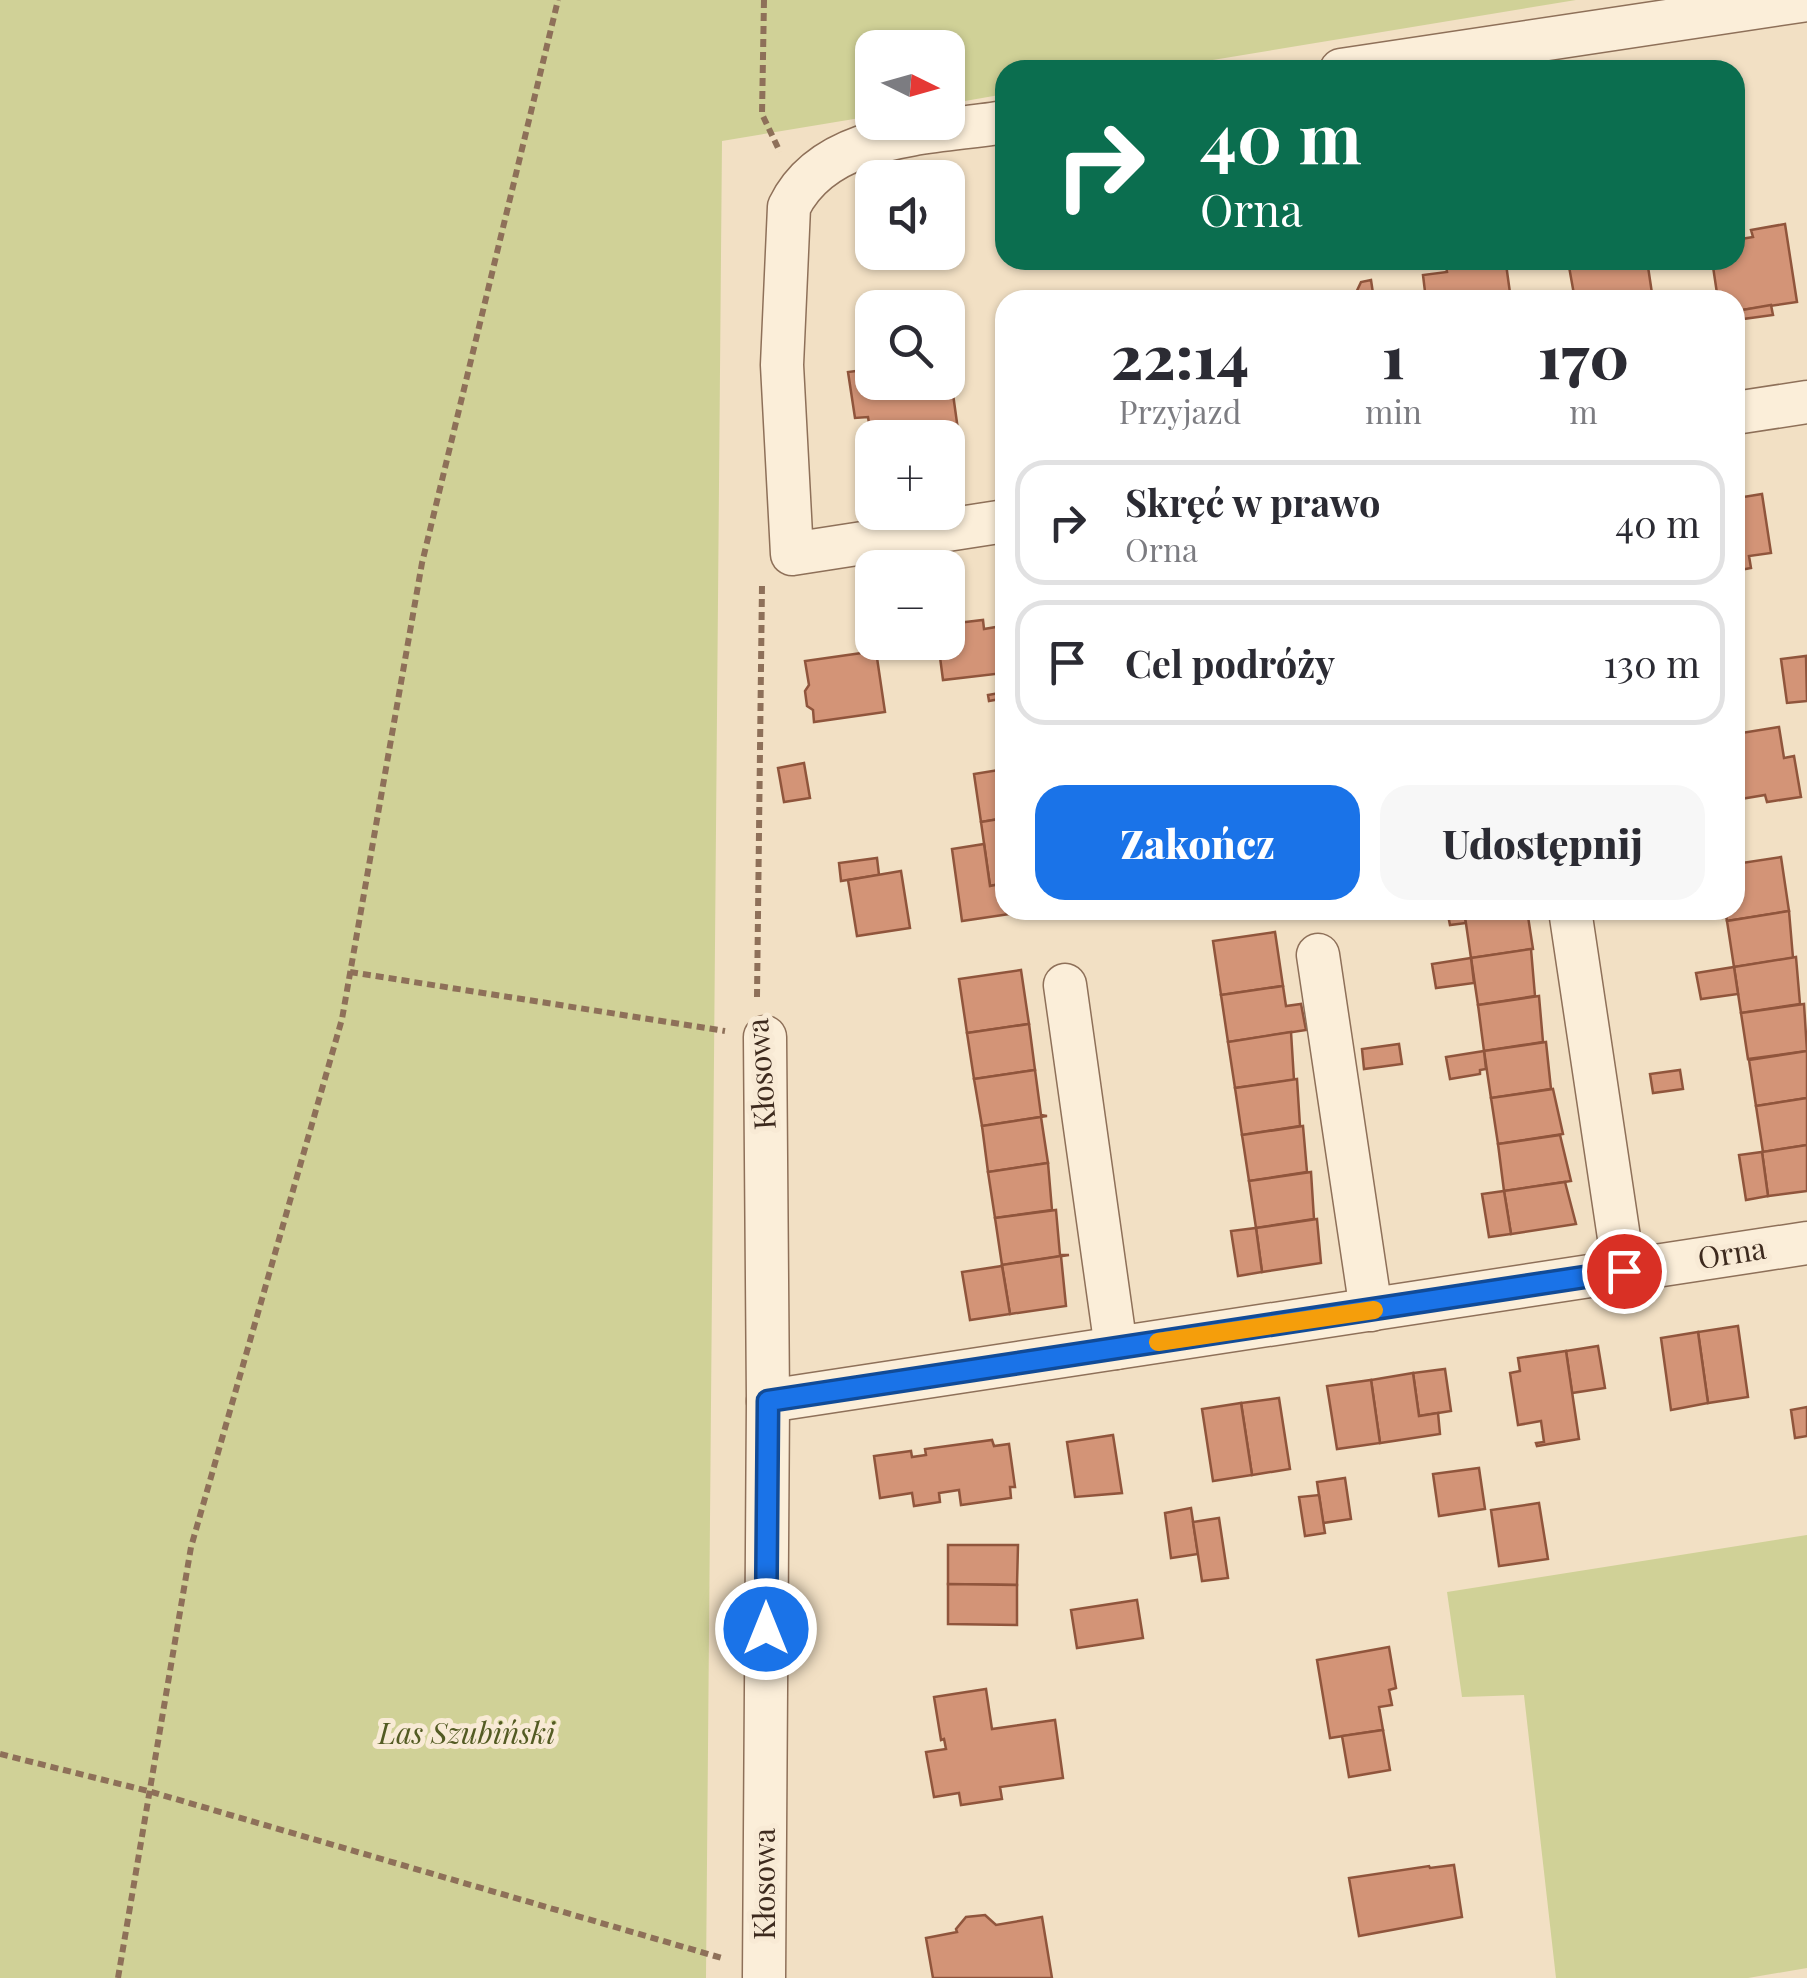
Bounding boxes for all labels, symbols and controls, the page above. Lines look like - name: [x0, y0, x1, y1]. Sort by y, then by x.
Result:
- north arrow: [855, 30, 965, 140]
- map controls: [855, 30, 965, 660]
- text: 40 m: [1200, 88, 1362, 182]
- icon: right: [1035, 100, 1165, 230]
- button: sound: [855, 160, 965, 270]
- text: Orna: [1200, 178, 1303, 238]
- button: search: [855, 290, 965, 400]
- text: 22:14: [1111, 314, 1249, 394]
- text: 1: [1382, 314, 1405, 394]
- text: 170: [1538, 314, 1629, 394]
- text: Przyjazd: [1119, 389, 1241, 432]
- text: min: [1365, 389, 1422, 432]
- text: m: [1569, 389, 1598, 432]
- button: +: [855, 420, 965, 530]
- text: Skręć w prawo: [1125, 476, 1381, 527]
- icon: right: [1040, 495, 1095, 550]
- text: 40 m: [1615, 497, 1700, 548]
- text: Orna: [1125, 527, 1198, 570]
- button: −: [855, 550, 965, 660]
- icon: arrive: [1040, 635, 1095, 690]
- text: Cel podróży: [1125, 637, 1335, 688]
- text: 130 m: [1603, 637, 1700, 688]
- button: Zakończ: [1035, 785, 1360, 900]
- button: Udostępnij: [1380, 785, 1705, 900]
- street label: Kłosowa: [736, 1017, 784, 1131]
- street label: Orna: [1695, 1227, 1769, 1277]
- pin: [1582, 1229, 1667, 1314]
- icon: arrive: [1597, 1244, 1652, 1299]
- position arrow: [714, 1577, 818, 1681]
- park label: Las Szubiński: [377, 1712, 556, 1752]
- street label: Kłosowa: [743, 1828, 783, 1940]

